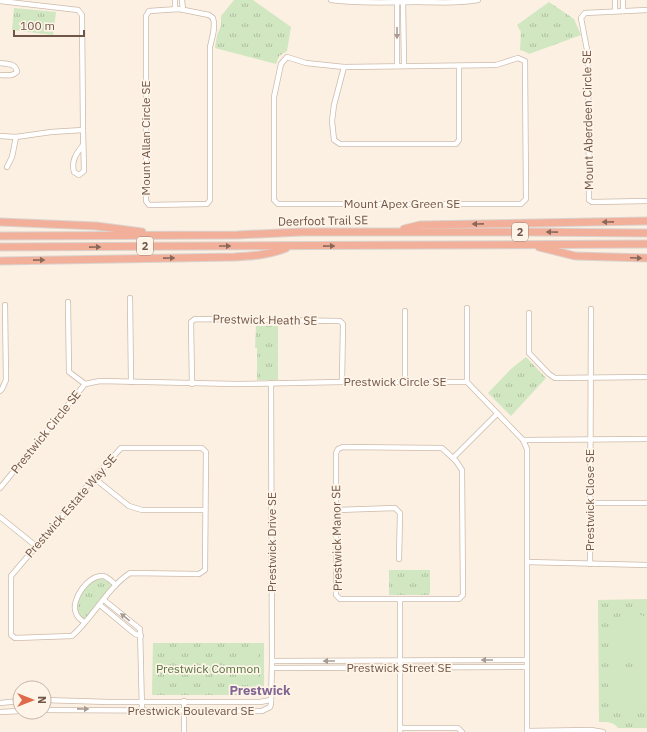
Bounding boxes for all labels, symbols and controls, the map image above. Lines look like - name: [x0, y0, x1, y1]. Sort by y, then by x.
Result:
- scale bar: [14, 12, 84, 38]
- text: 100 m: [20, 18, 55, 33]
- one-way arrow: [394, 27, 400, 40]
- street label: Mount Aberdeen Circle SE: [579, 50, 596, 190]
- street label: Mount Allan Circle SE: [138, 81, 153, 195]
- street label: Mount Apex Green SE: [344, 196, 460, 211]
- street label: Deerfoot Trail SE: [278, 212, 368, 229]
- one-way arrow: [601, 219, 614, 225]
- one-way arrow: [472, 221, 484, 228]
- road number: 2: [512, 223, 528, 241]
- one-way arrow: [545, 229, 558, 235]
- road number: 2: [137, 237, 153, 255]
- one-way arrow: [323, 242, 335, 249]
- one-way arrow: [219, 243, 232, 249]
- one-way arrow: [89, 244, 102, 250]
- one-way arrow: [630, 254, 642, 261]
- one-way arrow: [163, 255, 176, 261]
- one-way arrow: [33, 257, 46, 263]
- street label: Prestwick Heath SE: [212, 311, 318, 328]
- street label: Prestwick Circle SE: [344, 374, 446, 389]
- street label: Prestwick Circle SE: [7, 387, 84, 476]
- street label: Prestwick Close SE: [582, 449, 597, 551]
- street label: Prestwick Estate Way SE: [22, 451, 120, 560]
- street label: Prestwick Manor SE: [328, 485, 345, 591]
- street label: Prestwick Drive SE: [264, 492, 279, 592]
- one-way arrow: [119, 613, 130, 621]
- one-way arrow: [480, 657, 493, 663]
- one-way arrow: [322, 658, 335, 664]
- street label: Prestwick Street SE: [346, 660, 452, 675]
- park label: Prestwick Common: [156, 661, 260, 676]
- north arrow: [12, 680, 52, 720]
- district label: Prestwick: [229, 682, 291, 699]
- text: N: [35, 696, 49, 704]
- street label: Prestwick Boulevard SE: [128, 703, 254, 718]
- one-way arrow: [77, 706, 90, 712]

